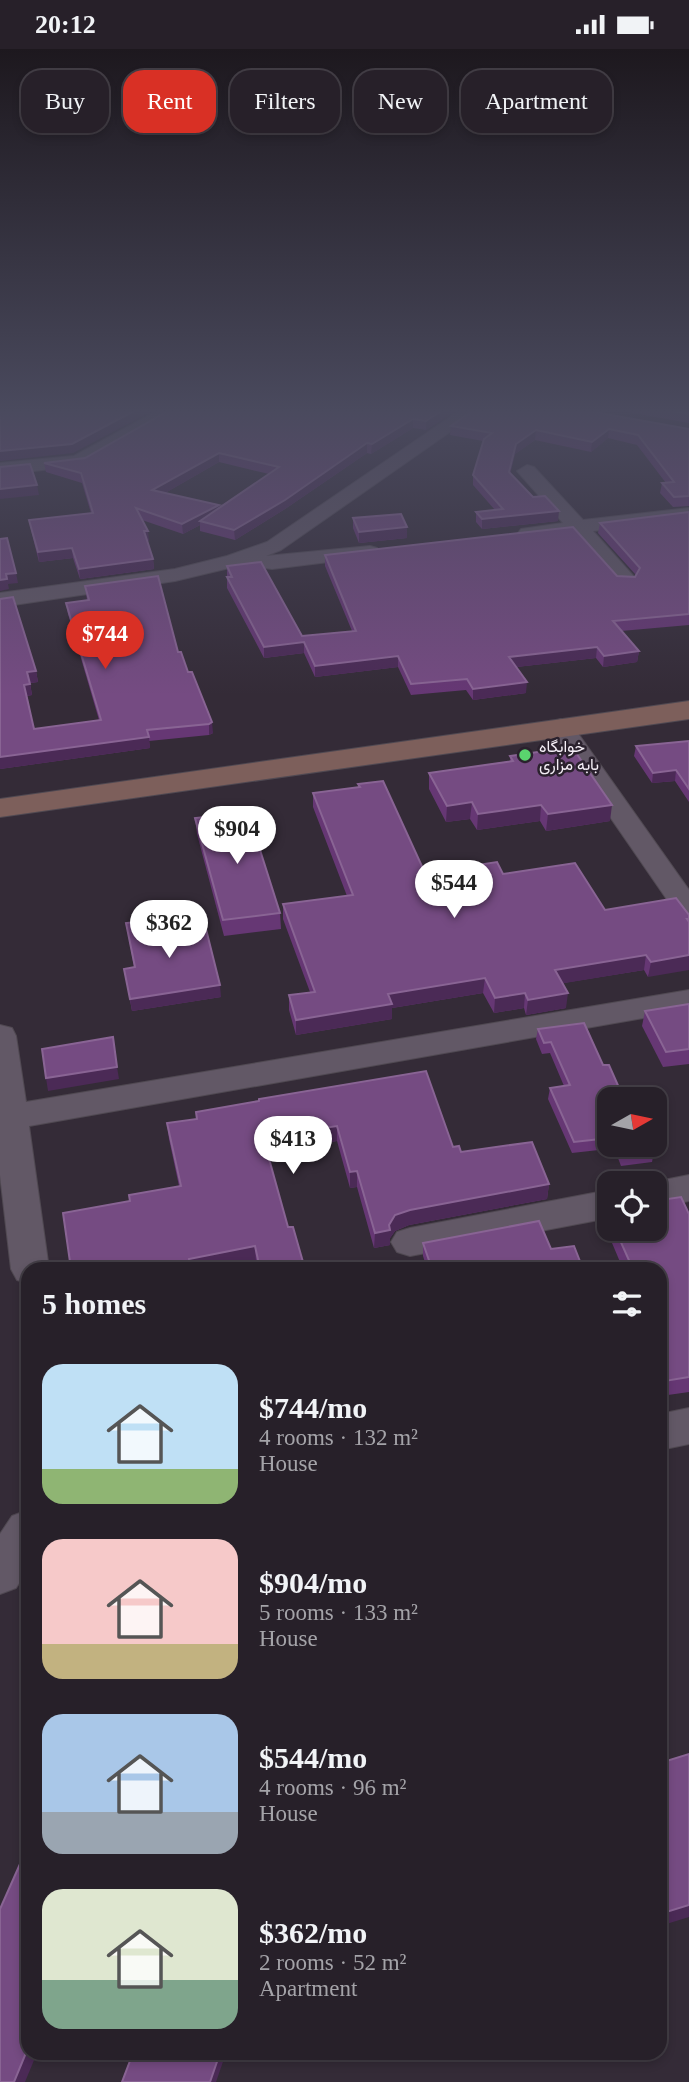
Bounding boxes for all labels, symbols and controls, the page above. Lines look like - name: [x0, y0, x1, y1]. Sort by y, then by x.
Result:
- text: 20:12: [35, 10, 96, 39]
- chip: Buy: [21, 70, 109, 133]
- chip: Rent: [123, 70, 216, 133]
- chip: Filters: [230, 70, 340, 133]
- chip: New: [354, 70, 447, 133]
- chip: Apartment: [461, 70, 612, 133]
- pin: $744: [64, 611, 146, 671]
- text: $744: [82, 621, 128, 646]
- place label: خوابگاه بابه مزاری: [539, 738, 599, 775]
- marker: خوابگاه بابه مزاری: [517, 747, 533, 763]
- pin: $904: [196, 807, 278, 866]
- text: $904: [214, 816, 260, 841]
- pin: $544: [413, 861, 495, 920]
- text: $544: [431, 870, 477, 895]
- pin: $362: [128, 901, 210, 960]
- text: $362: [146, 910, 192, 935]
- north arrow: [597, 1087, 667, 1157]
- map controls: [597, 1087, 667, 1241]
- pin: $413: [252, 1117, 334, 1176]
- text: $413: [270, 1126, 316, 1151]
- button: locate: [597, 1171, 667, 1241]
- icon: filters: [608, 1285, 646, 1323]
- text: 5 homes: [42, 1287, 146, 1320]
- text: $744/mo: [259, 1391, 367, 1424]
- icon: home: [98, 1392, 182, 1476]
- text: 4 rooms · 132 m²: [259, 1425, 418, 1450]
- text: House: [259, 1451, 318, 1476]
- text: $904/mo: [259, 1566, 367, 1599]
- icon: home: [98, 1567, 182, 1651]
- text: 5 rooms · 133 m²: [259, 1600, 418, 1625]
- text: House: [259, 1626, 318, 1651]
- text: $544/mo: [259, 1741, 367, 1774]
- icon: home: [98, 1742, 182, 1826]
- text: 4 rooms · 96 m²: [259, 1775, 406, 1800]
- text: House: [259, 1801, 318, 1826]
- text: $362/mo: [259, 1916, 367, 1949]
- icon: home: [98, 1917, 182, 2001]
- text: 2 rooms · 52 m²: [259, 1950, 406, 1975]
- text: Apartment: [259, 1976, 357, 2001]

